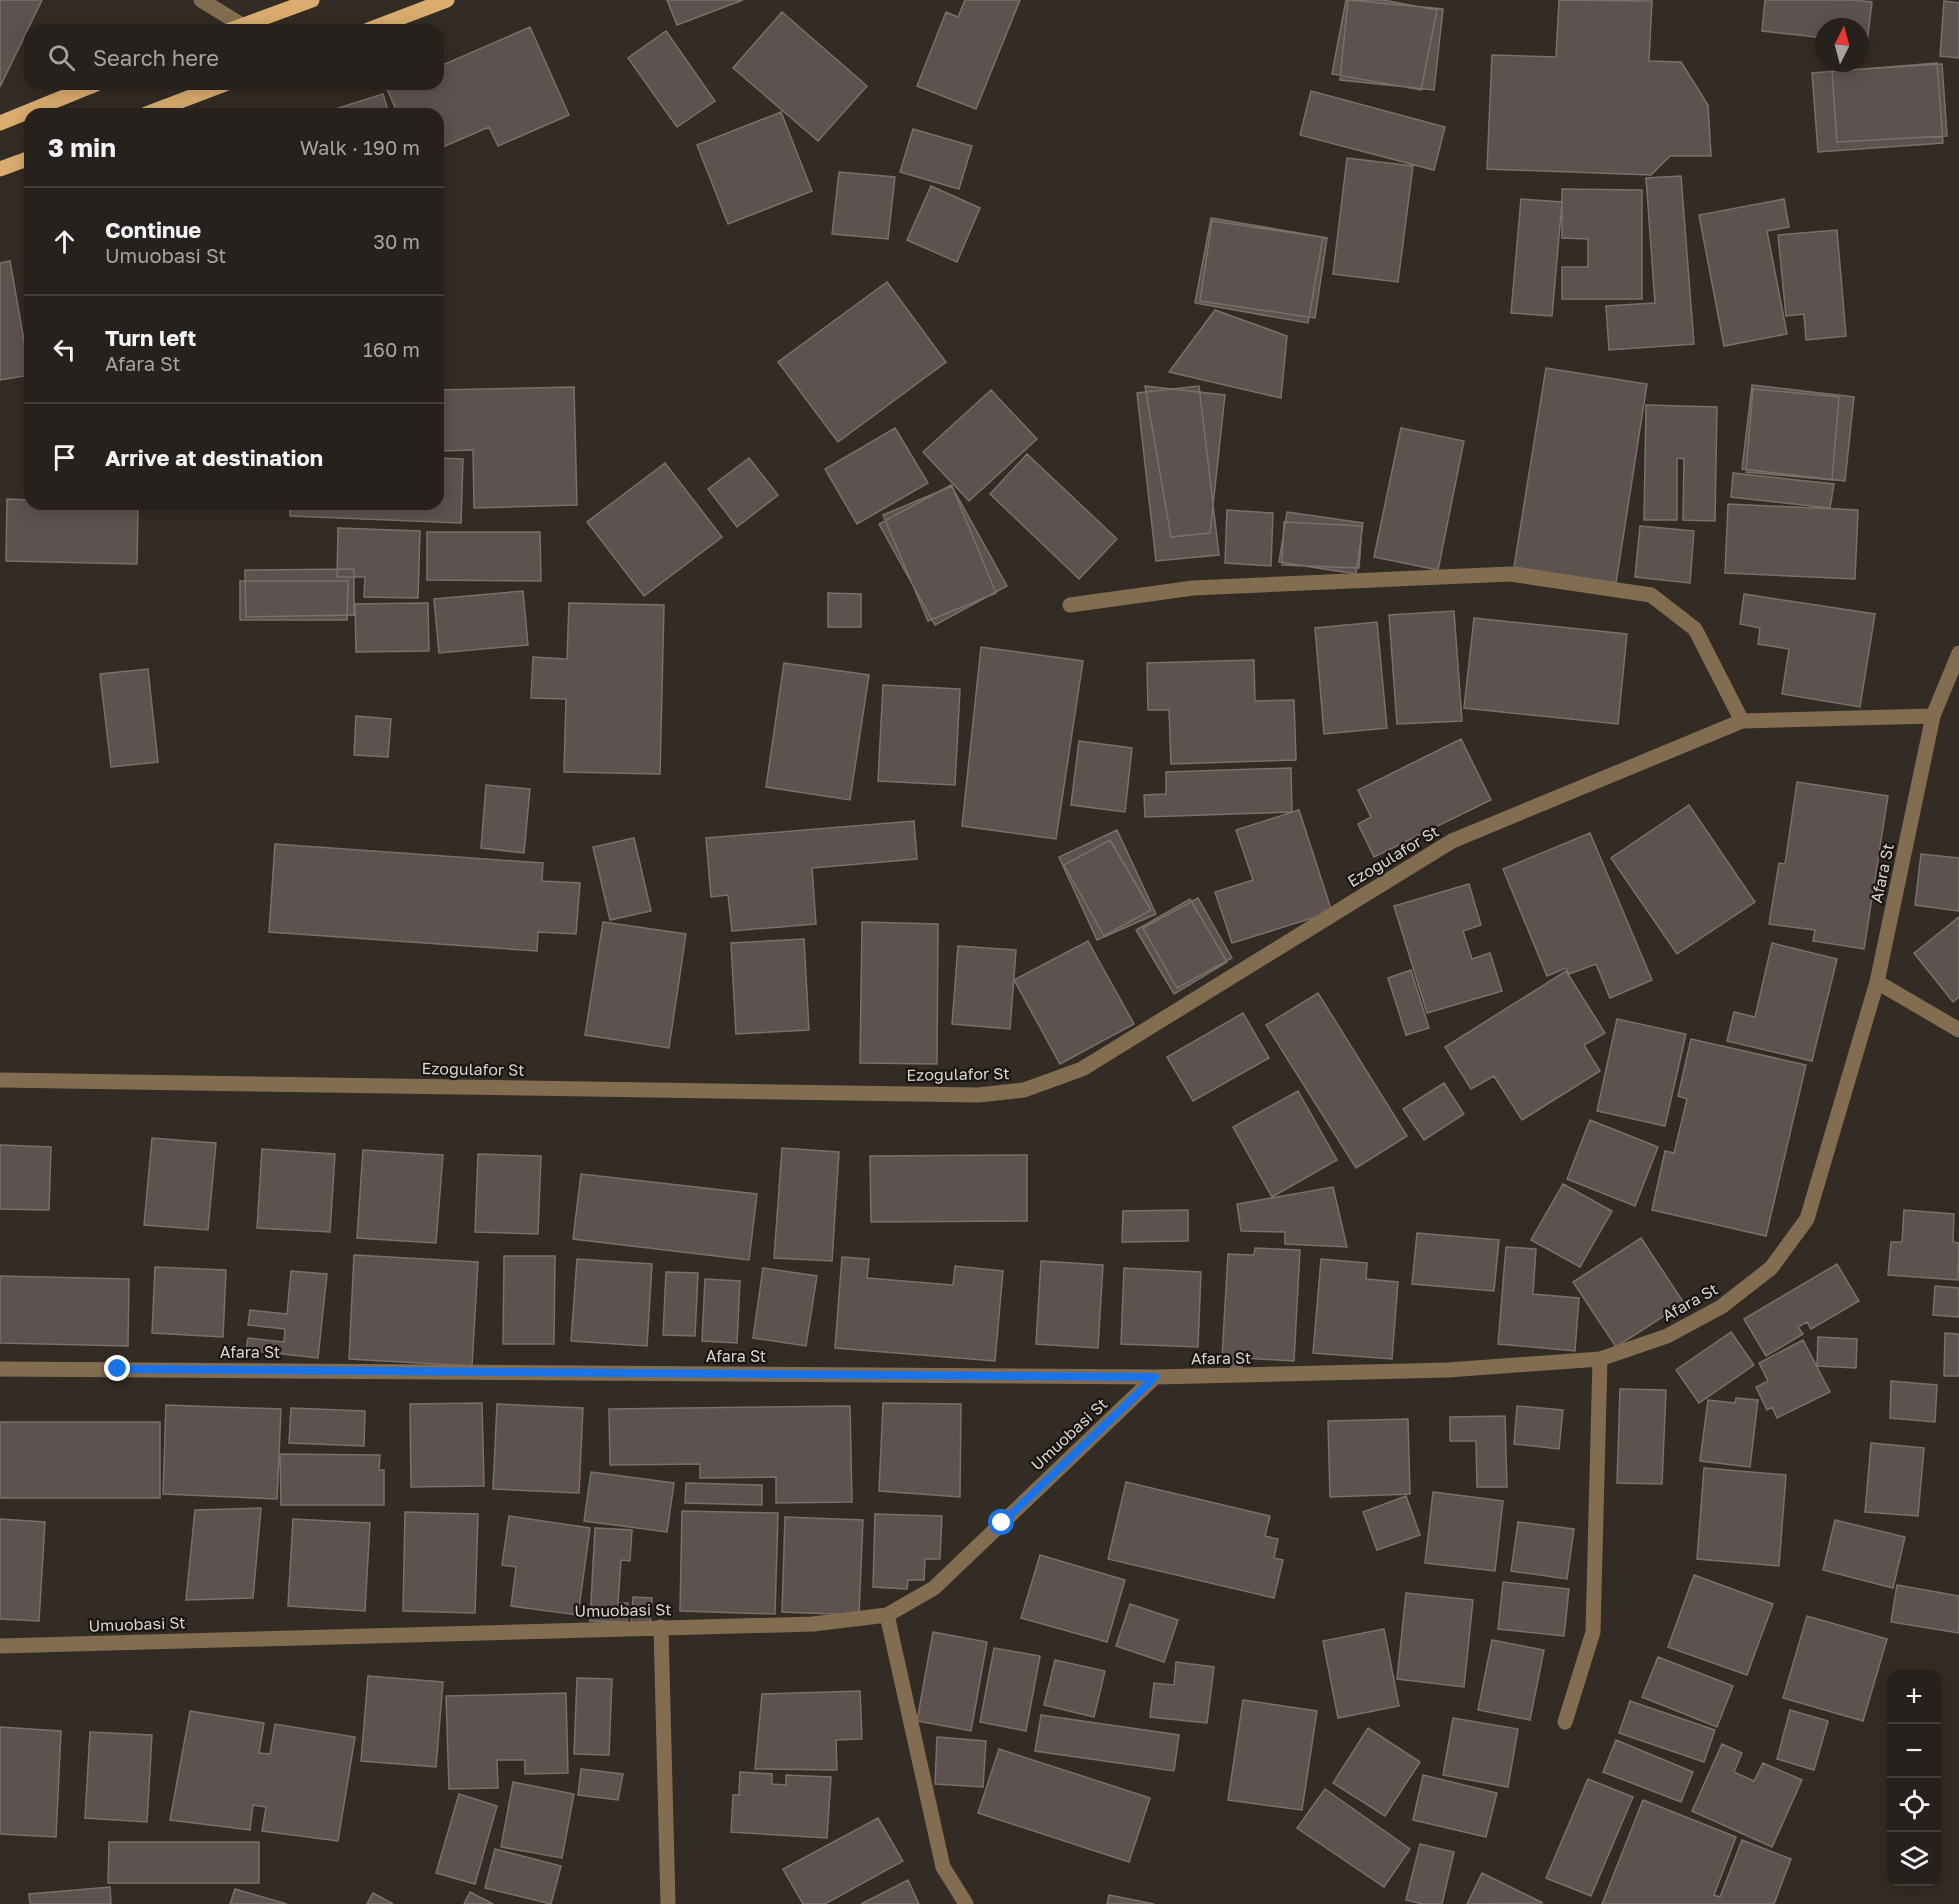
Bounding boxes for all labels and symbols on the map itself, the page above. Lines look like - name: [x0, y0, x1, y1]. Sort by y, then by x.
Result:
- north arrow: [1815, 18, 1869, 72]
- street label: Ezogulafor St: [1344, 821, 1442, 891]
- street label: Afara St: [1866, 841, 1898, 905]
- street label: Ezogulafor St: [421, 1058, 525, 1080]
- street label: Ezogulafor St: [906, 1063, 1010, 1085]
- street label: Afara St: [1659, 1279, 1721, 1325]
- street label: Afara St: [220, 1342, 280, 1362]
- street label: Afara St: [706, 1346, 766, 1366]
- street label: Afara St: [1191, 1347, 1251, 1369]
- route end: [104, 1355, 130, 1381]
- street label: Umuobasi St: [1027, 1394, 1111, 1474]
- route start: [988, 1509, 1014, 1535]
- street label: Umuobasi St: [574, 1599, 672, 1621]
- street label: Umuobasi St: [88, 1612, 186, 1636]

